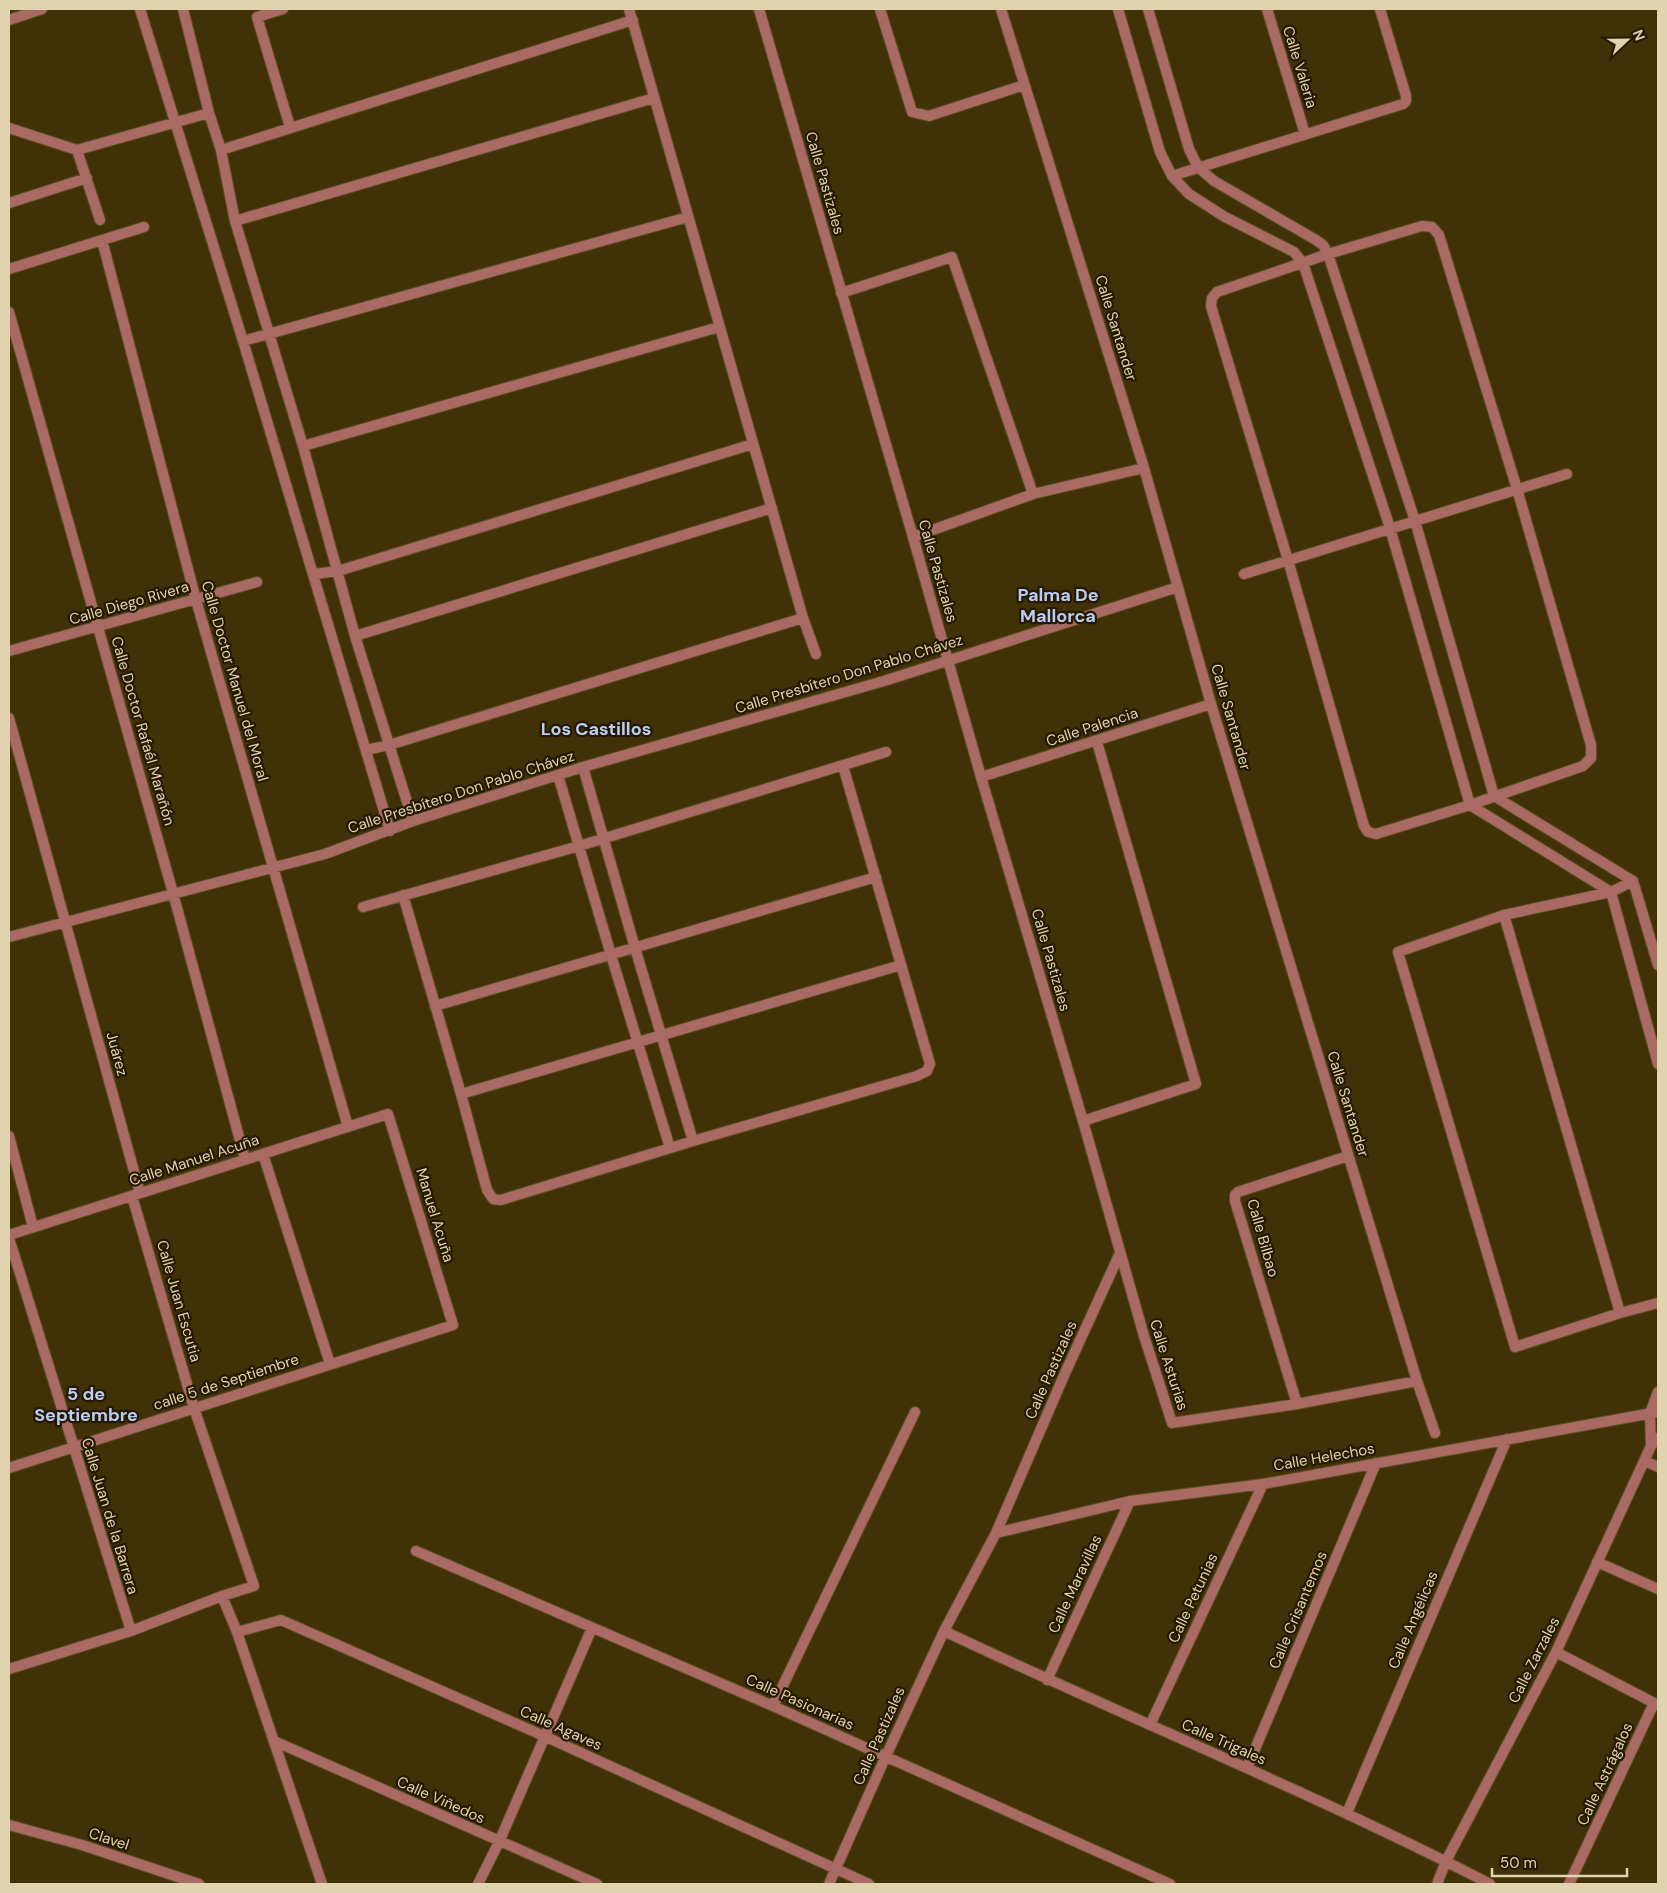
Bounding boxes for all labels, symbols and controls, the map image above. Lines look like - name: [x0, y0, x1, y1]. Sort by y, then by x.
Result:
- north arrow: [1602, 15, 1652, 65]
- street label: Calle Valeria: [1278, 24, 1322, 110]
- text: N: [1629, 27, 1649, 43]
- street label: Calle Pastizales: [801, 129, 849, 237]
- street label: Calle Santander: [1090, 273, 1142, 384]
- street label: Calle Pastizales: [914, 517, 962, 625]
- street label: Calle Diego Rivera: [67, 576, 191, 630]
- street label: Calle Doctor Manuel del Moral: [197, 579, 273, 783]
- district label: Palma De Mallorca: [1017, 583, 1099, 628]
- street label: Calle Presbítero Don Pablo Chávez: [733, 630, 966, 718]
- street label: Calle Doctor Rafaél Marañón: [106, 634, 180, 828]
- street label: Calle Santander: [1206, 662, 1256, 773]
- street label: Calle Palencia: [1044, 703, 1140, 751]
- district label: Los Castillos: [541, 717, 651, 741]
- street label: Calle Presbítero Don Pablo Chávez: [345, 746, 577, 838]
- street label: Calle Pastizales: [1027, 906, 1075, 1014]
- street label: Juárez: [102, 1030, 133, 1078]
- street label: Calle Santander: [1322, 1049, 1374, 1160]
- street label: Calle Manuel Acuña: [126, 1130, 262, 1190]
- street label: Manuel Acuña: [411, 1166, 459, 1264]
- street label: Calle Bilbao: [1242, 1197, 1284, 1280]
- street label: Calle Juan Escutia: [152, 1238, 206, 1364]
- street label: Calle Asturias: [1145, 1317, 1193, 1413]
- street label: Calle Pastizales: [1020, 1318, 1082, 1422]
- street label: calle 5 de Septiembre: [151, 1349, 301, 1415]
- district label: 5 de Septiembre: [34, 1382, 138, 1427]
- street label: Calle Juan de la Barrera: [77, 1435, 143, 1597]
- street label: Calle Helechos: [1272, 1438, 1376, 1476]
- street label: Calle Maravillas: [1043, 1532, 1107, 1636]
- street label: Calle Crisantemos: [1264, 1548, 1332, 1672]
- street label: Calle Petunias: [1163, 1550, 1223, 1646]
- street label: Calle Angélicas: [1383, 1568, 1443, 1672]
- street label: Calle Zarzales: [1504, 1613, 1564, 1707]
- street label: Calle Pasionarias: [743, 1669, 857, 1735]
- street label: Calle Pastizales: [848, 1684, 910, 1788]
- street label: Calle Agaves: [517, 1701, 605, 1755]
- street label: Calle Trigales: [1178, 1714, 1270, 1770]
- street label: Calle Astrágalos: [1572, 1719, 1638, 1829]
- street label: Calle Viñedos: [394, 1772, 488, 1828]
- street label: Clavel: [86, 1823, 132, 1855]
- scale bar: [1492, 1846, 1627, 1878]
- text: 50 m: [1500, 1853, 1537, 1873]

